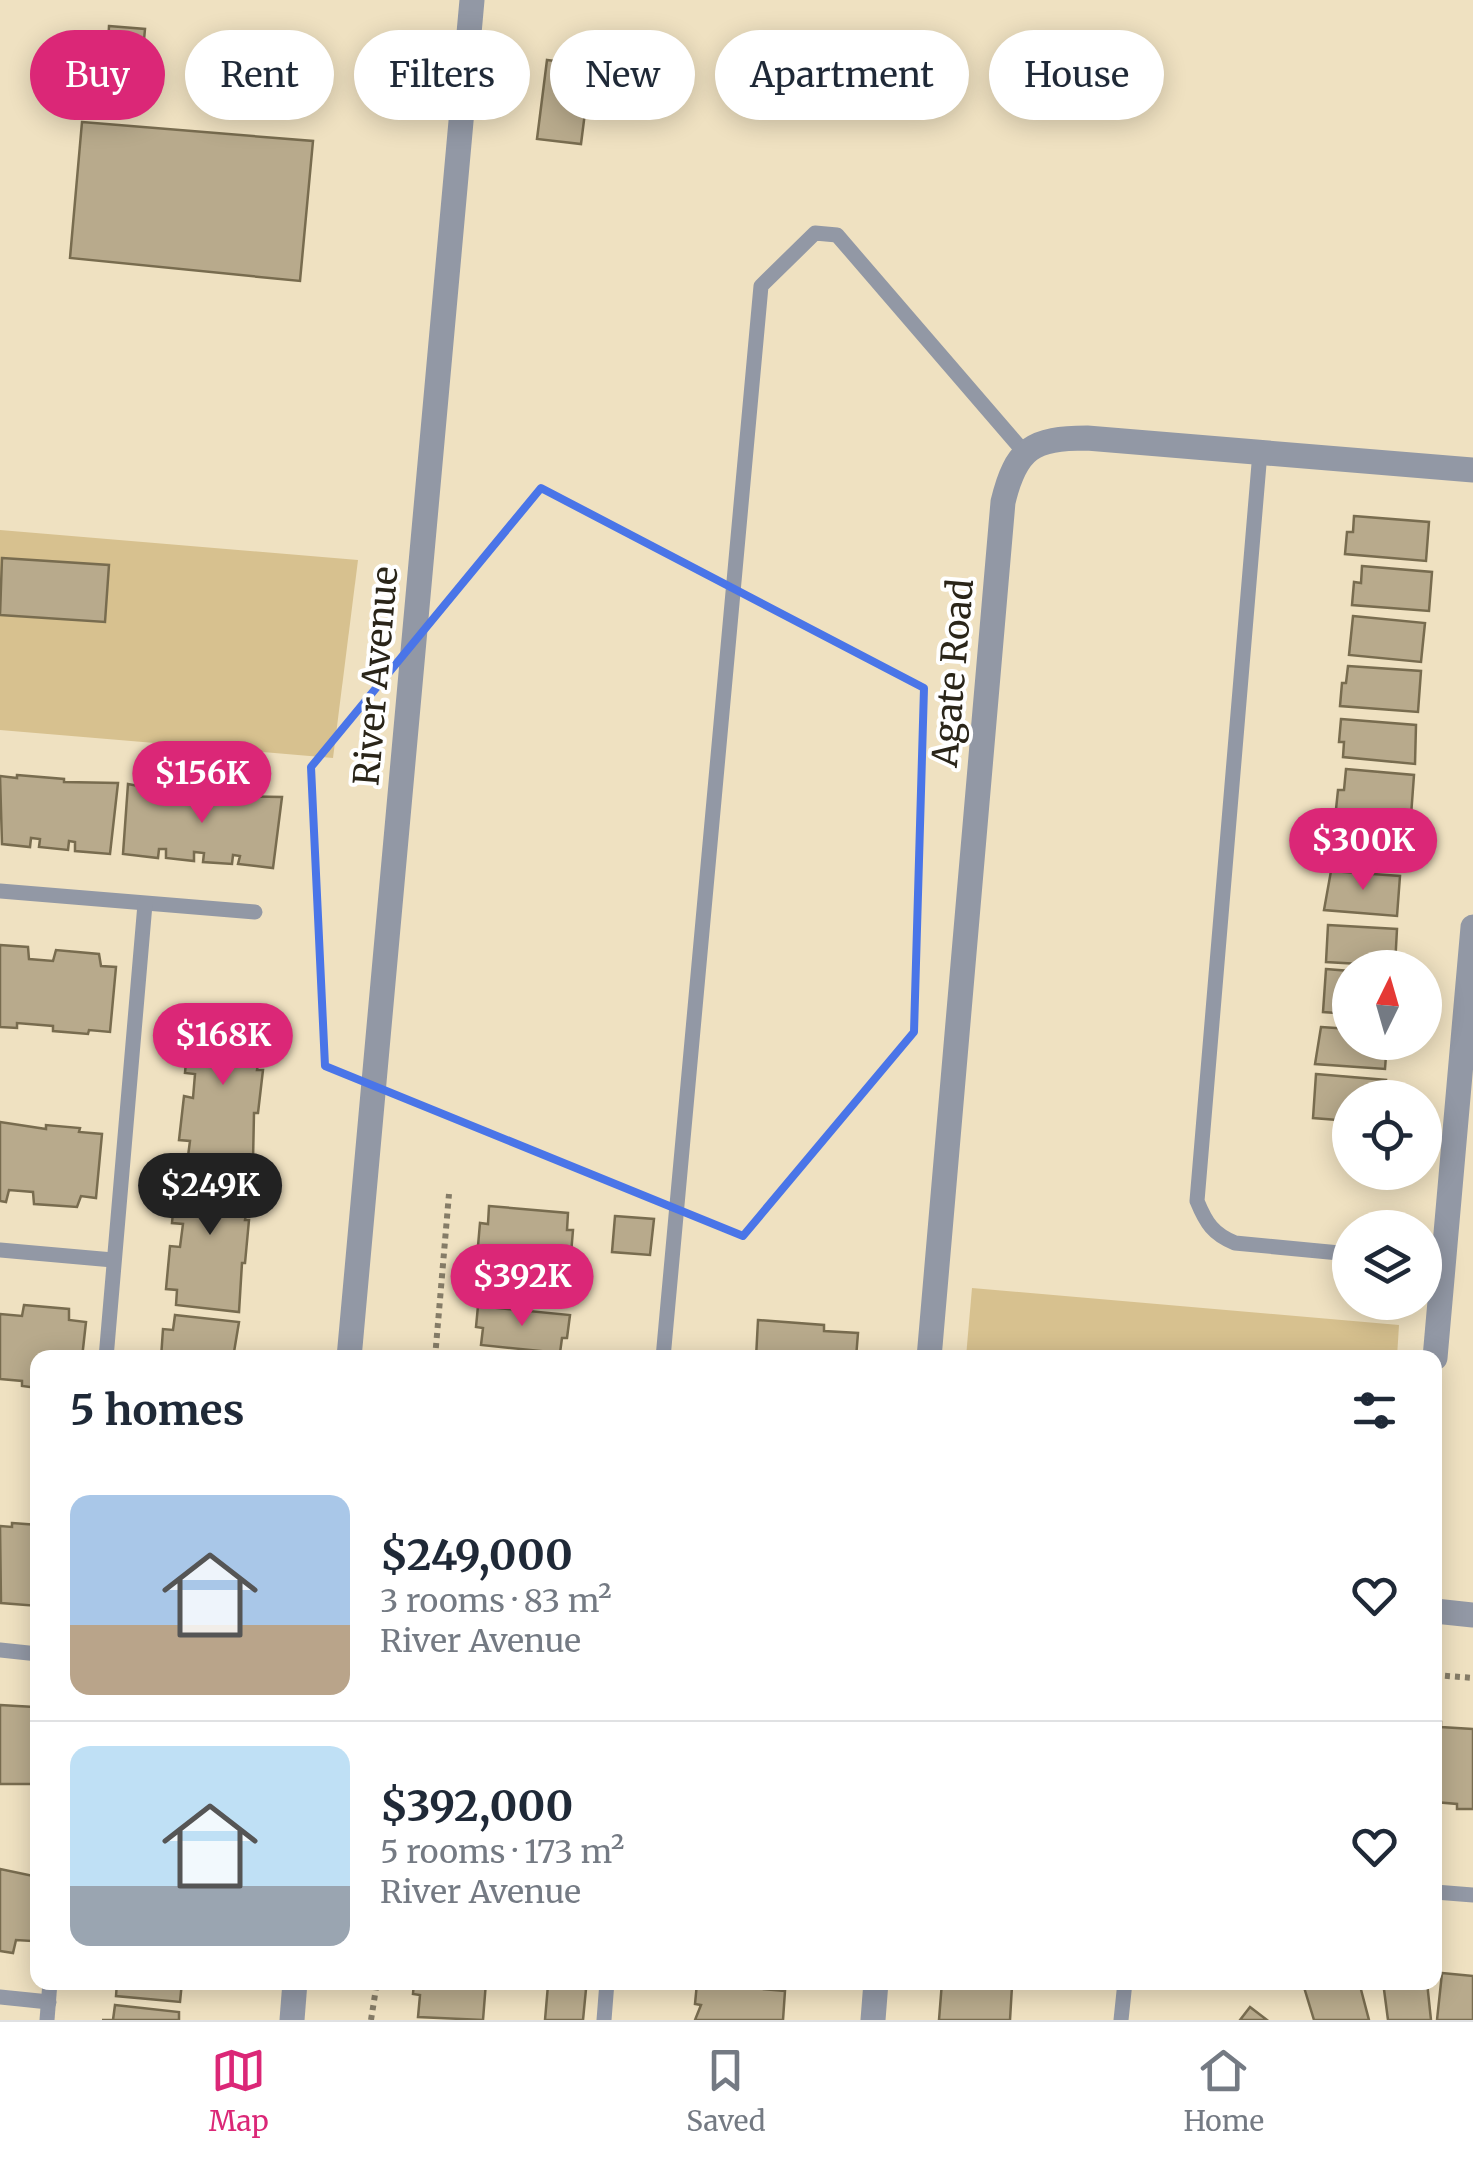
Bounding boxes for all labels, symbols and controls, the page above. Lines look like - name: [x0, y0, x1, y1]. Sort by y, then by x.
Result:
- chip: Buy: [30, 30, 165, 120]
- chip: Rent: [185, 30, 334, 120]
- chip: Filters: [354, 30, 530, 120]
- chip: New: [550, 30, 695, 120]
- chip: Apartment: [715, 30, 969, 120]
- chip: House: [989, 30, 1164, 120]
- street label: River Avenue: [345, 565, 407, 787]
- street label: Agate Road: [923, 577, 983, 770]
- pin: $156K: [132, 741, 272, 826]
- text: $156K: [154, 753, 250, 793]
- pin: $300K: [1293, 808, 1433, 893]
- text: $300K: [1311, 820, 1415, 860]
- north arrow: [1332, 950, 1442, 1060]
- map controls: [1332, 950, 1442, 1320]
- pin: $168K: [153, 1003, 293, 1088]
- text: $168K: [175, 1015, 271, 1055]
- button: locate: [1332, 1080, 1442, 1190]
- pin: $249K: [140, 1153, 280, 1238]
- text: $249K: [160, 1165, 260, 1205]
- button: layers: [1332, 1210, 1442, 1320]
- pin: $392K: [452, 1244, 592, 1329]
- text: $392K: [473, 1256, 571, 1296]
- icon: filters: [1347, 1383, 1402, 1438]
- text: 5 homes: [70, 1384, 244, 1436]
- text: $249,000: [380, 1529, 573, 1581]
- icon: home: [150, 1535, 270, 1655]
- icon: heart: [1347, 1568, 1402, 1623]
- text: 3 rooms · 83 m²: [380, 1581, 612, 1621]
- text: River Avenue: [380, 1621, 581, 1661]
- text: $392,000: [380, 1780, 573, 1832]
- icon: home: [150, 1786, 270, 1906]
- icon: heart: [1347, 1819, 1402, 1874]
- text: 5 rooms · 173 m²: [380, 1832, 624, 1872]
- text: River Avenue: [380, 1872, 581, 1912]
- tab: Map: [209, 2043, 269, 2139]
- tab: Saved: [686, 2043, 766, 2139]
- tab: Home: [1183, 2043, 1264, 2139]

